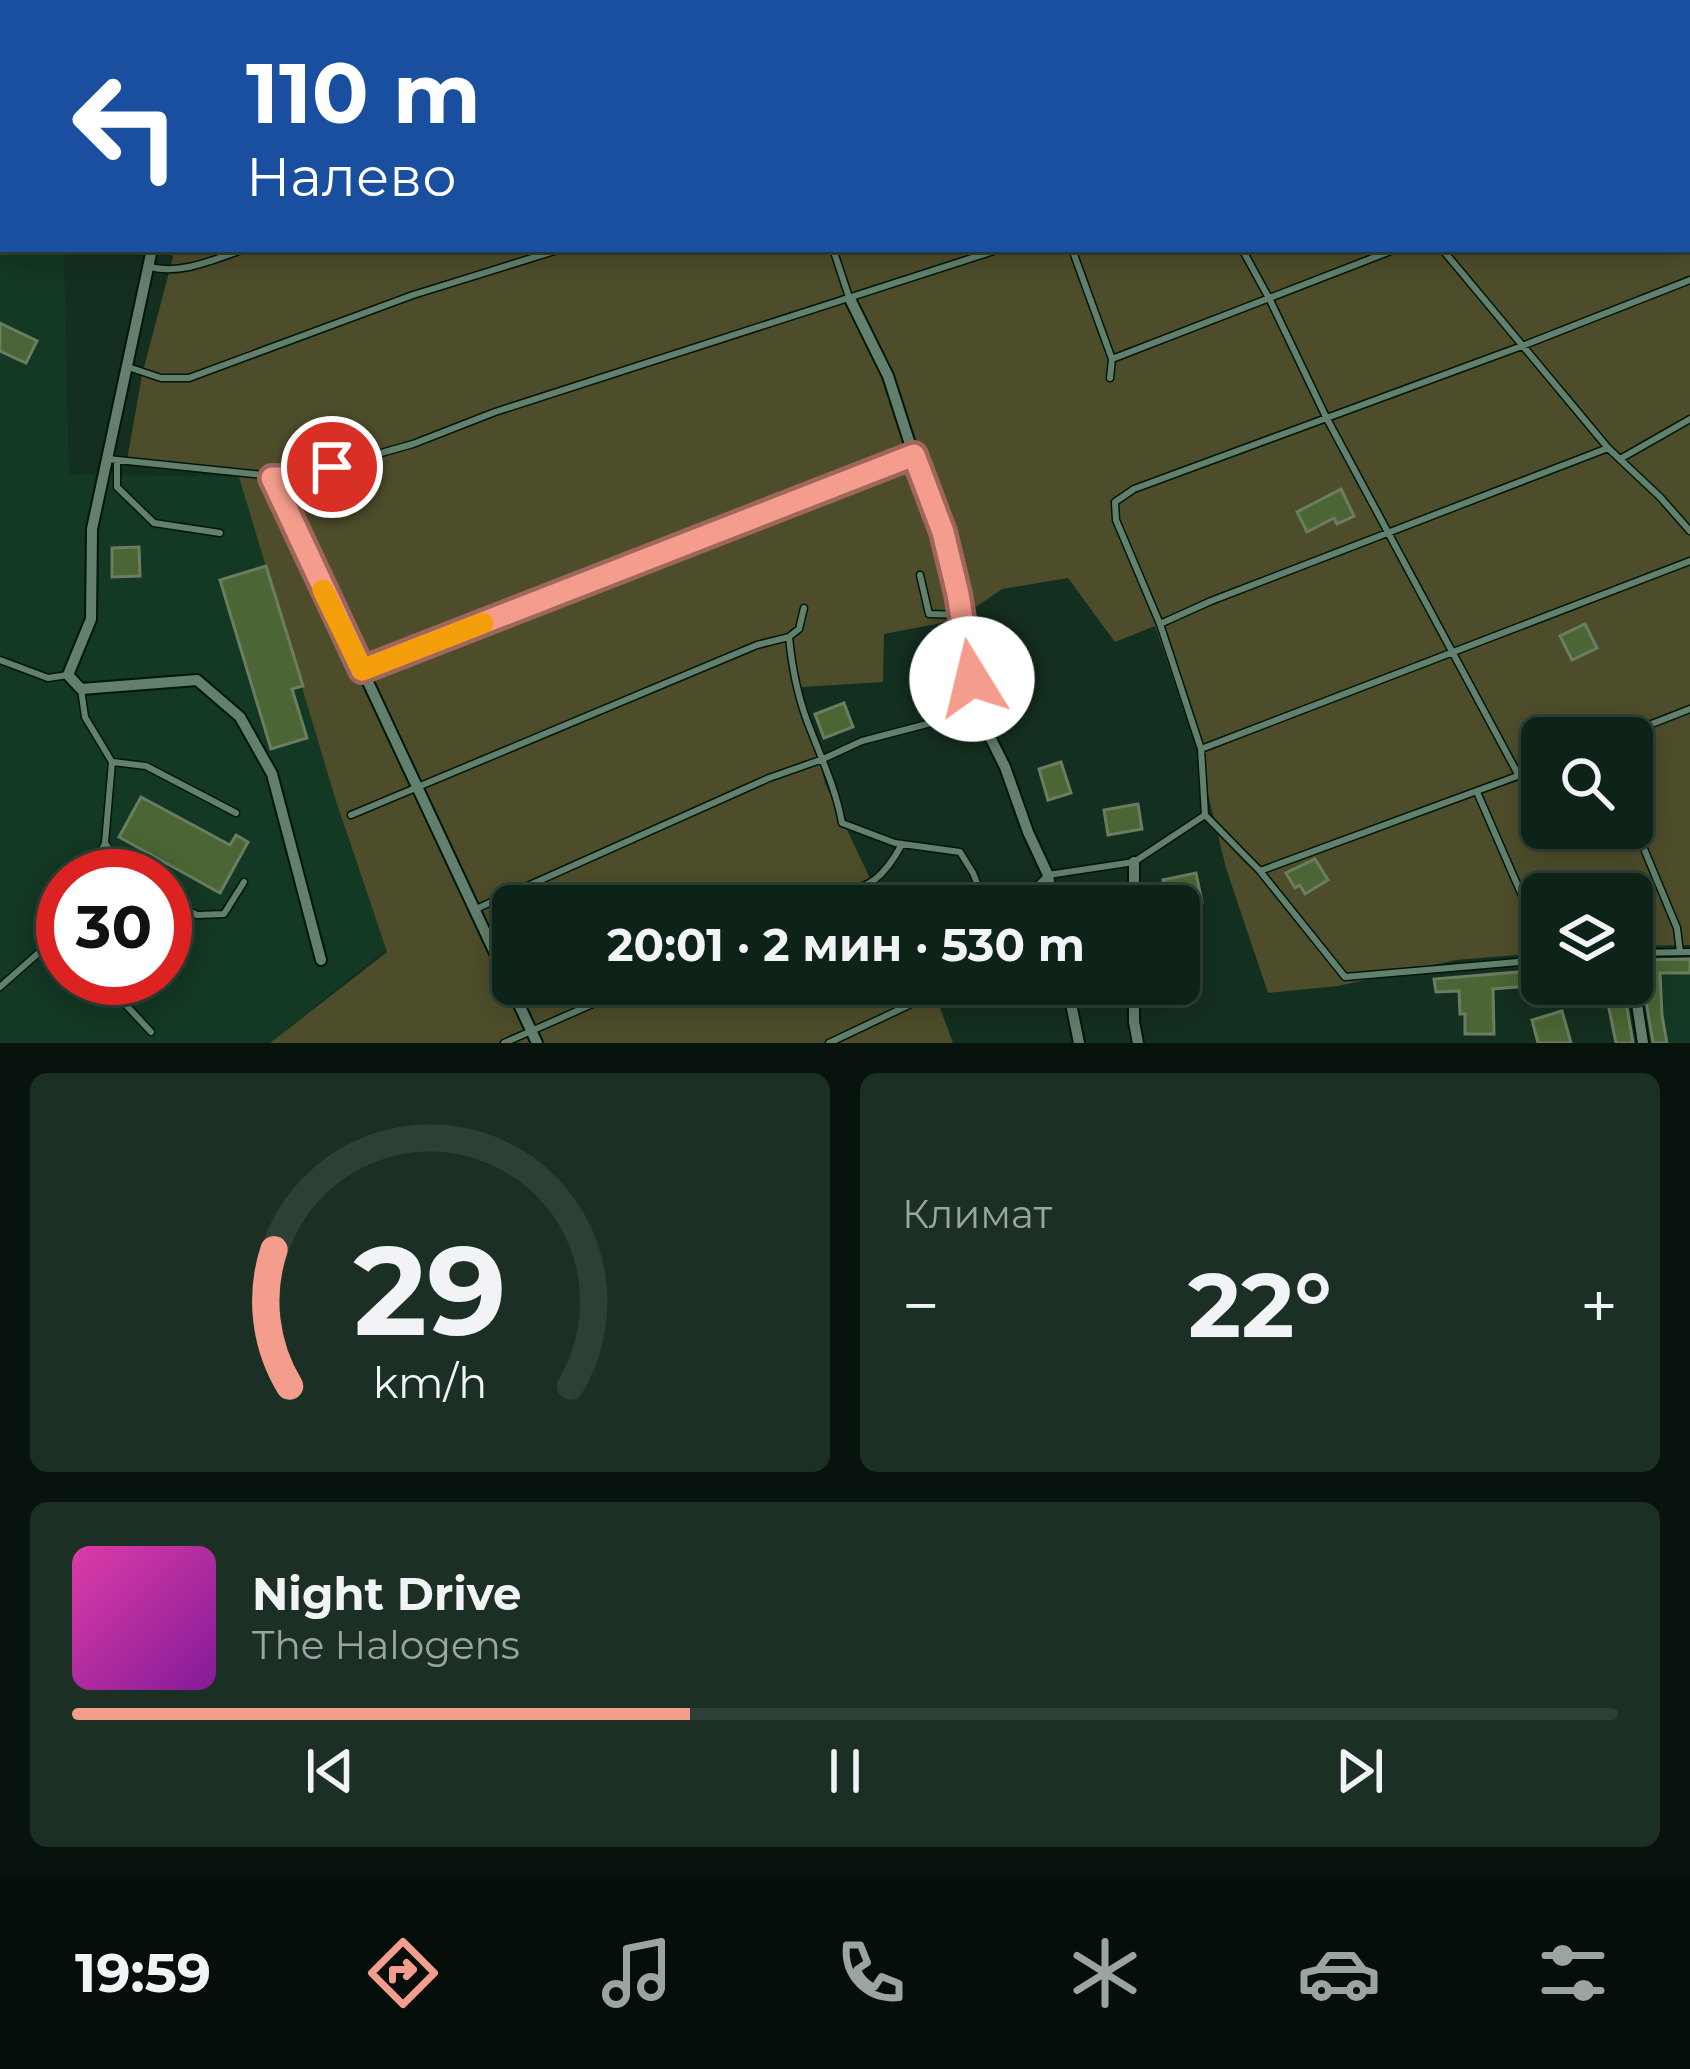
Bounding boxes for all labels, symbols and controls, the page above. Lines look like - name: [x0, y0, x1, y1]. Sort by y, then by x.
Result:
- text: 110 m: [246, 42, 481, 144]
- icon: left: [48, 48, 204, 204]
- text: Налево: [246, 144, 457, 210]
- pin: [281, 416, 383, 518]
- icon: arrive: [299, 434, 365, 500]
- position arrow: [909, 616, 1035, 742]
- map controls: [1521, 717, 1653, 1005]
- button: search: [1521, 717, 1653, 849]
- speed limit sign: 30: [36, 849, 192, 1005]
- button: layers: [1521, 873, 1653, 1005]
- text: 20:01 · 2 мин · 530 m: [607, 917, 1085, 972]
- text: Климат: [902, 1190, 1052, 1238]
- text: 29: [353, 1214, 507, 1366]
- text: 22°: [1188, 1250, 1332, 1360]
- text: −: [902, 1265, 940, 1346]
- text: +: [1580, 1265, 1618, 1346]
- text: km/h: [373, 1355, 487, 1408]
- text: Night Drive: [252, 1566, 521, 1621]
- text: The Halogens: [252, 1621, 520, 1669]
- icon: previous: [297, 1738, 363, 1804]
- icon: pause: [812, 1738, 878, 1804]
- icon: next: [1327, 1738, 1393, 1804]
- icon: directions: [361, 1931, 445, 2015]
- icon: music: [595, 1931, 679, 2015]
- icon: phone: [829, 1931, 913, 2015]
- icon: climate: [1063, 1931, 1147, 2015]
- icon: car: [1297, 1931, 1381, 2015]
- icon: filters: [1531, 1931, 1615, 2015]
- text: 19:59: [75, 1940, 211, 2006]

